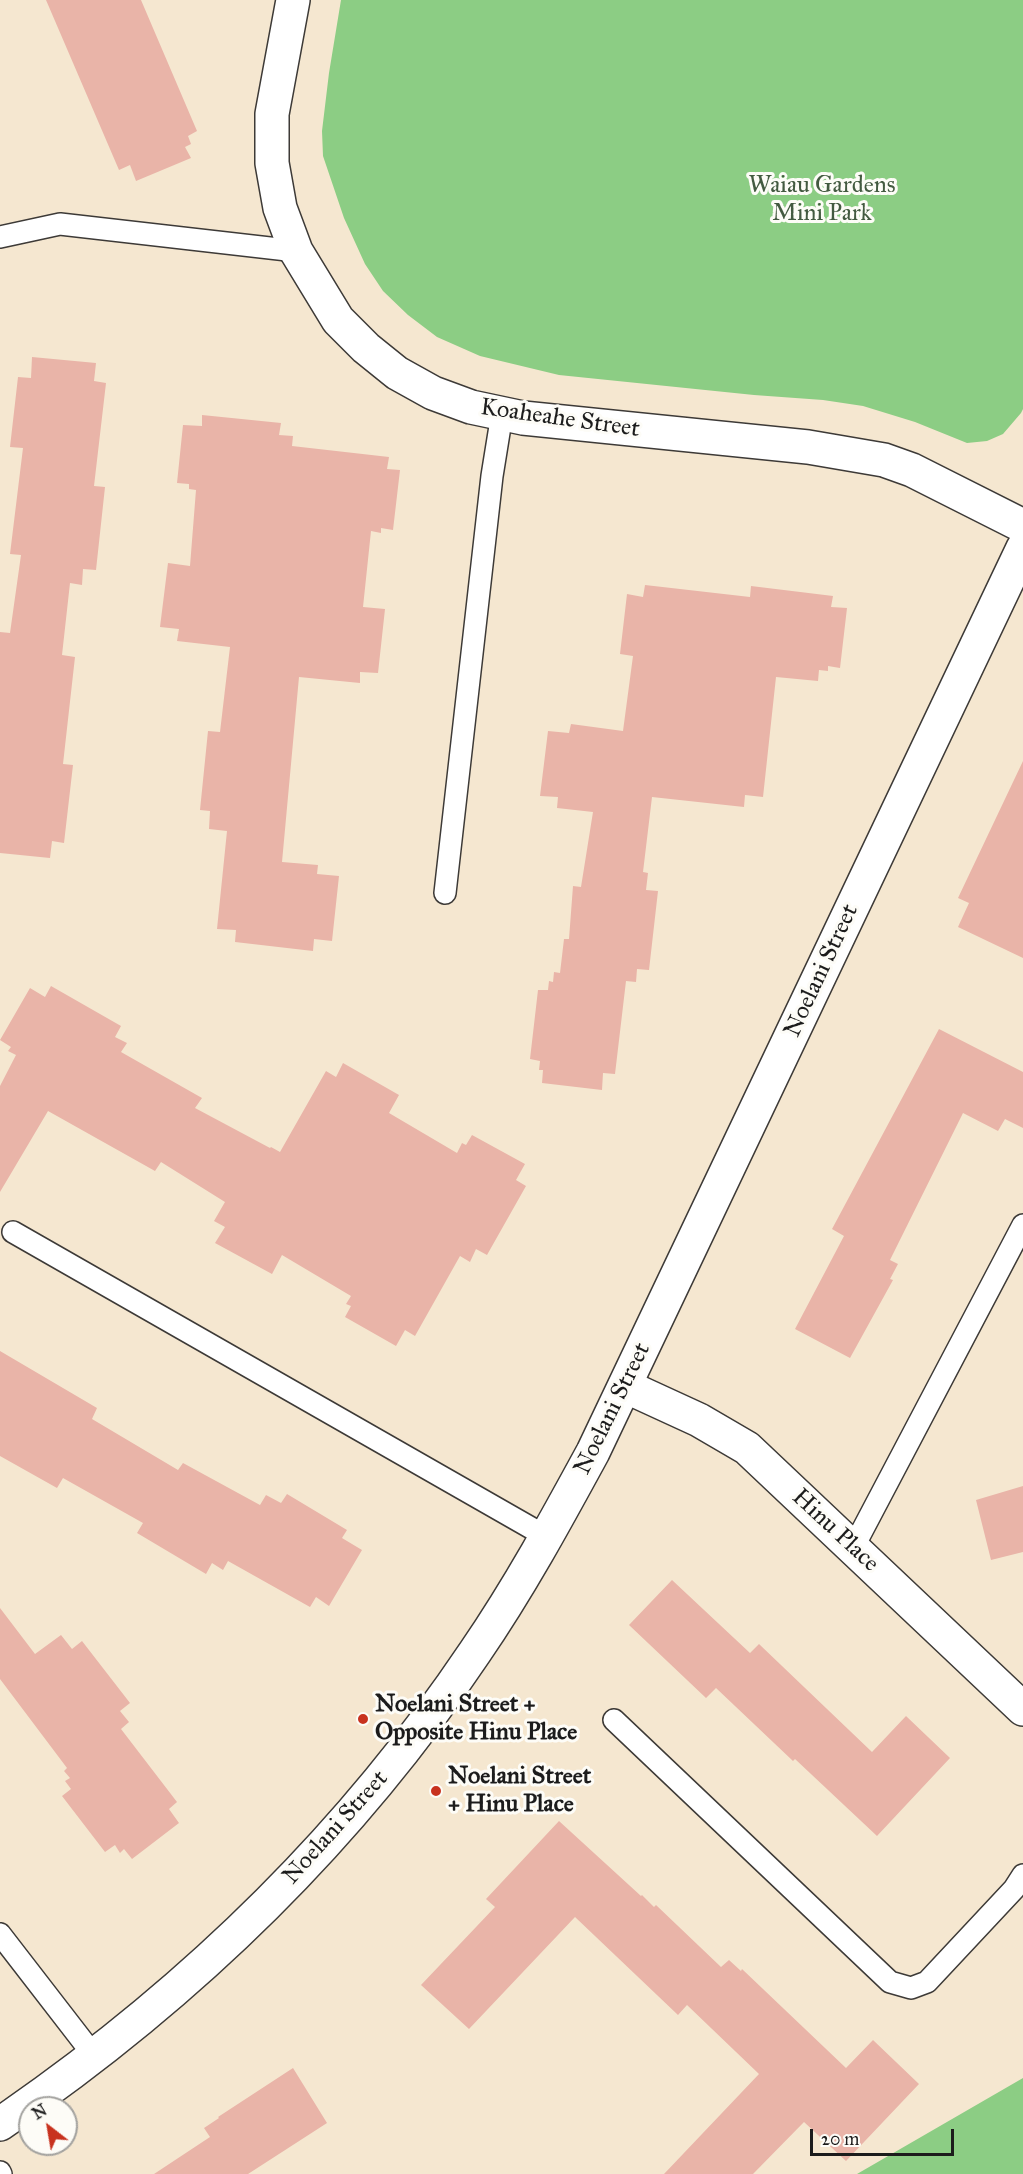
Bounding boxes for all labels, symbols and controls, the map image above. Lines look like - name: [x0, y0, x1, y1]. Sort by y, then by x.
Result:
- park label: Waiau Gardens Mini Park: [749, 172, 895, 228]
- street label: Koaheahe Street: [478, 394, 642, 444]
- street label: Noelani Street: [779, 900, 865, 1042]
- street label: Noelani Street: [569, 1338, 657, 1480]
- street label: Hinu Place: [785, 1483, 885, 1579]
- place label: Noelani Street + Opposite Hinu Place: [375, 1691, 577, 1747]
- marker: Noelani Street + Opposite Hinu Place: [356, 1712, 370, 1726]
- place label: Noelani Street + Hinu Place: [448, 1763, 591, 1819]
- street label: Noelani Street: [277, 1765, 395, 1891]
- marker: Noelani Street + Hinu Place: [429, 1784, 443, 1798]
- north arrow: [18, 2096, 78, 2156]
- text: N: [29, 2100, 50, 2124]
- scale bar: [813, 2117, 957, 2155]
- text: 20 m: [821, 2128, 859, 2150]

